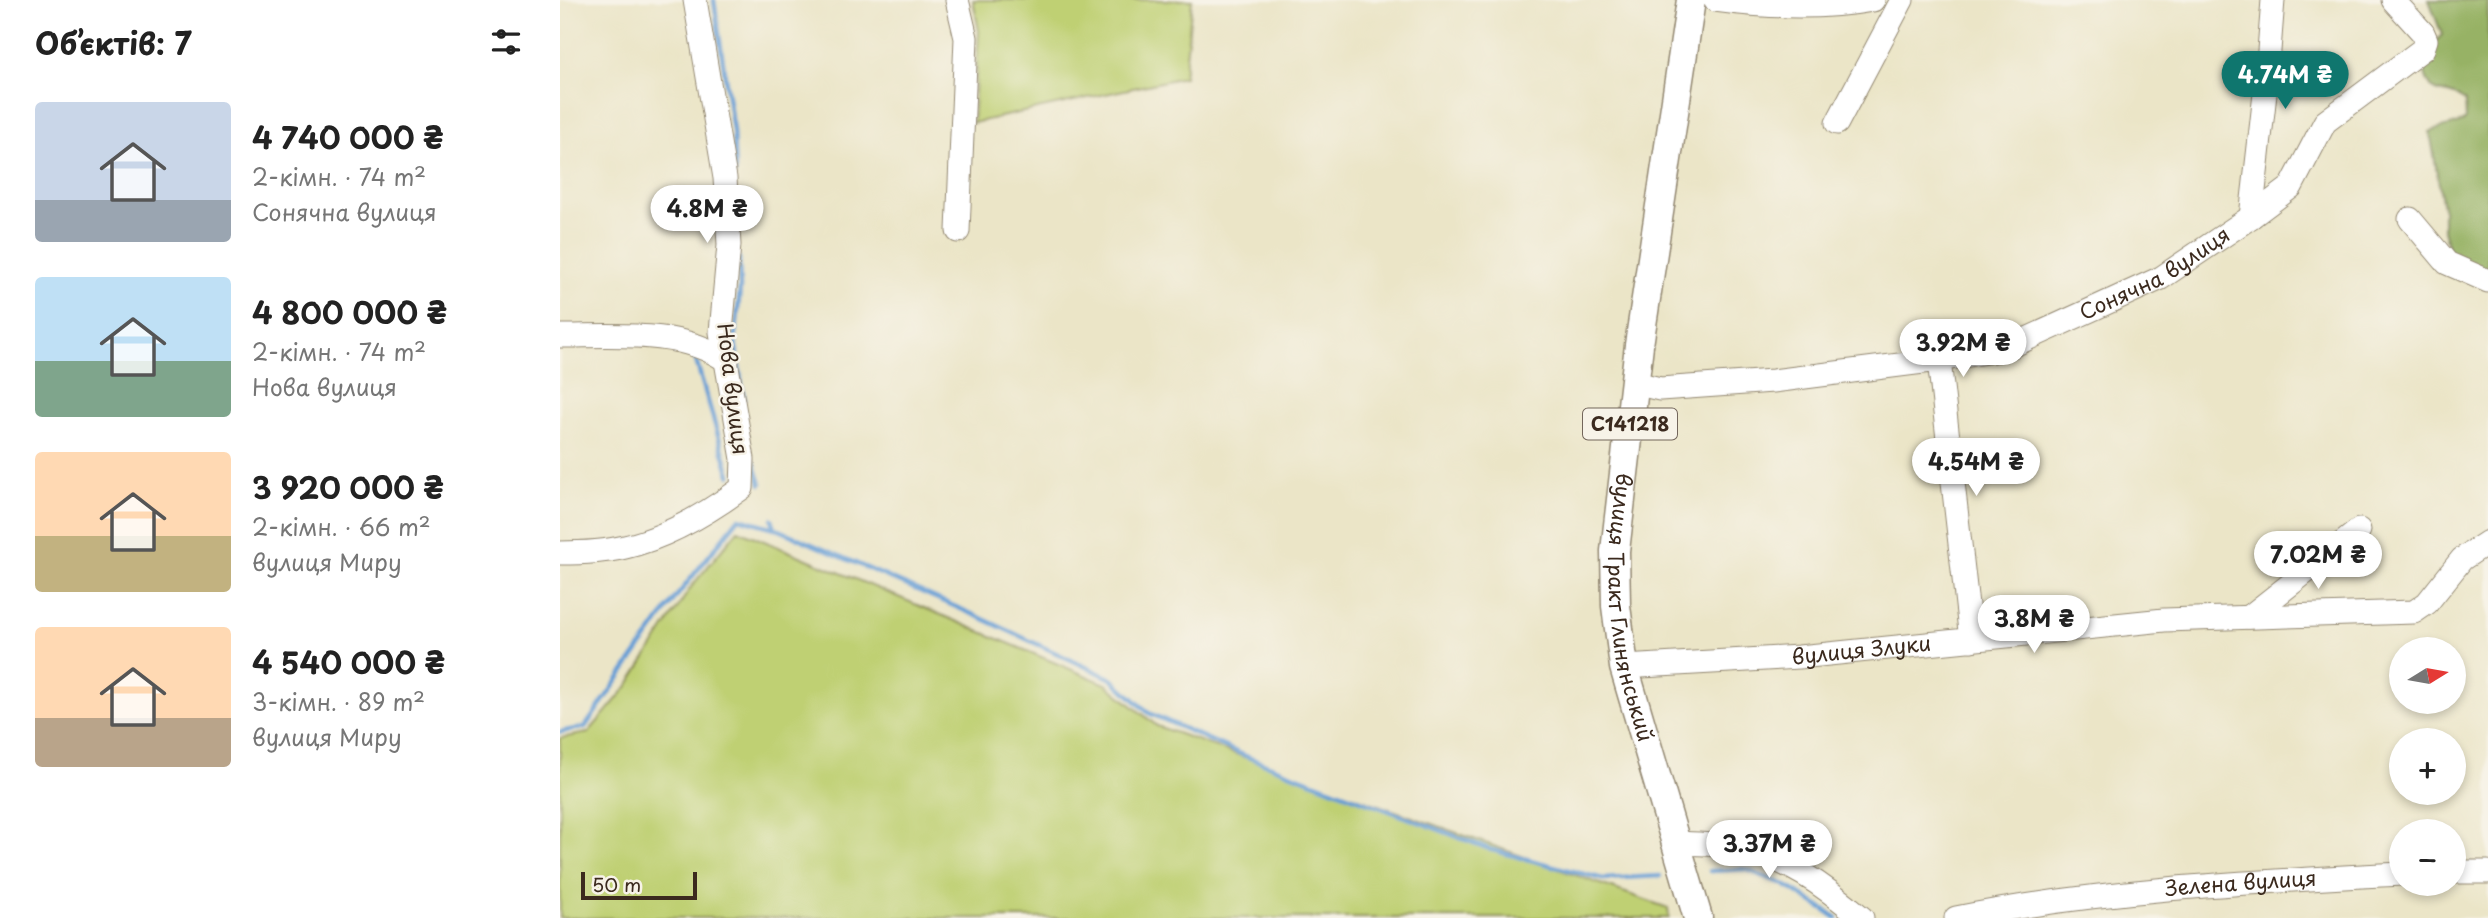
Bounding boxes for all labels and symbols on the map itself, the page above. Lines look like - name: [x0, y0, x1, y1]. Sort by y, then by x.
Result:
- pin: 4.74M ₴: [2220, 52, 2350, 111]
- pin: 4.8M ₴: [650, 186, 764, 245]
- street label: Сонячна вулиця: [2073, 218, 2236, 327]
- pin: 3.92M ₴: [1898, 320, 2028, 379]
- street label: Нова вулиця: [710, 321, 758, 456]
- road number: С141218: [1583, 408, 1677, 440]
- pin: 4.54M ₴: [1911, 438, 2041, 498]
- street label: вулиця Тракт Глинянський: [1601, 472, 1663, 745]
- pin: 7.02M ₴: [2253, 532, 2383, 591]
- pin: 3.8M ₴: [1977, 596, 2091, 655]
- street label: вулиця Злуки: [1791, 626, 1932, 671]
- north arrow: [2389, 637, 2466, 714]
- pin: 3.37M ₴: [1704, 820, 1834, 880]
- street label: Зелена вулиця: [2163, 861, 2317, 903]
- scale bar: [581, 869, 696, 901]

